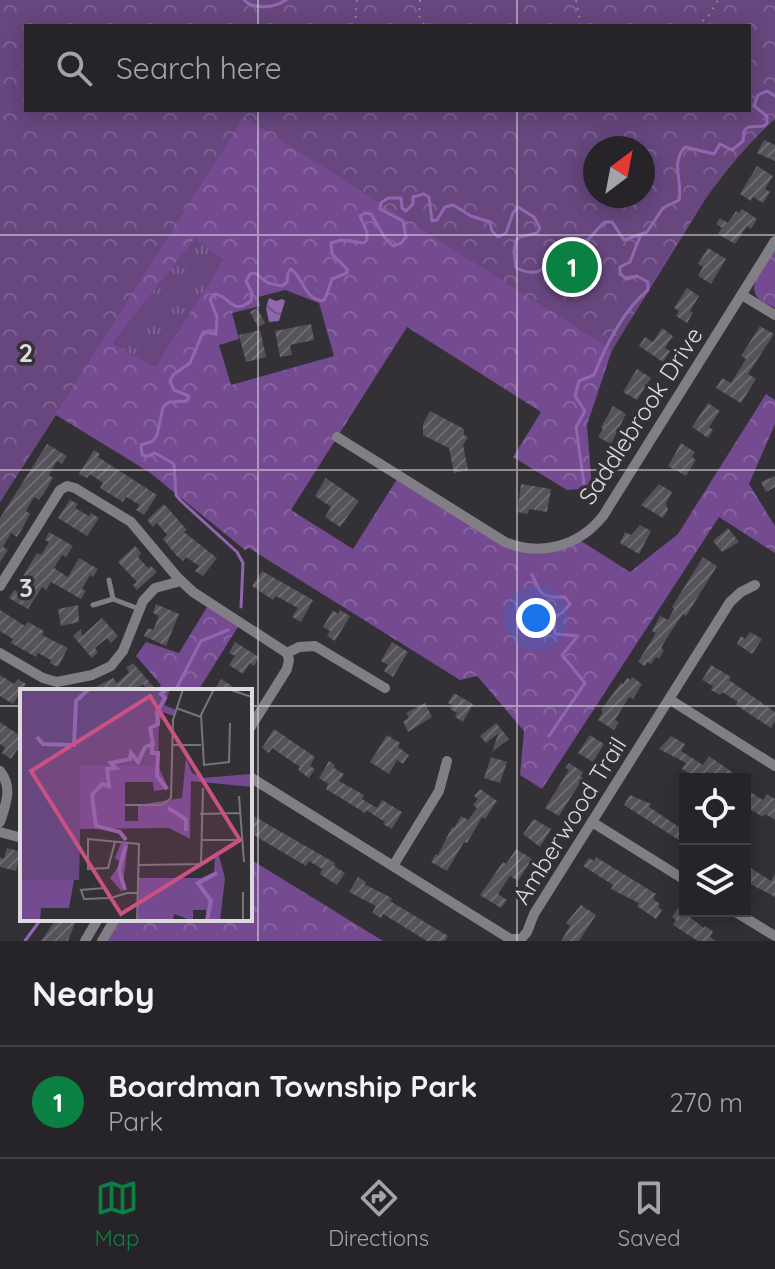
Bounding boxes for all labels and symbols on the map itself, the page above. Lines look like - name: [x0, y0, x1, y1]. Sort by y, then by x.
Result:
- north arrow: [583, 136, 655, 208]
- pin: 1: [546, 237, 598, 297]
- street label: Saddlebrook Drive: [572, 321, 709, 510]
- text: 2: [19, 336, 33, 369]
- text: 3: [19, 571, 33, 604]
- your location: [516, 598, 556, 638]
- inset map: [20, 689, 252, 921]
- street label: Amberwood Trail: [506, 731, 633, 910]

